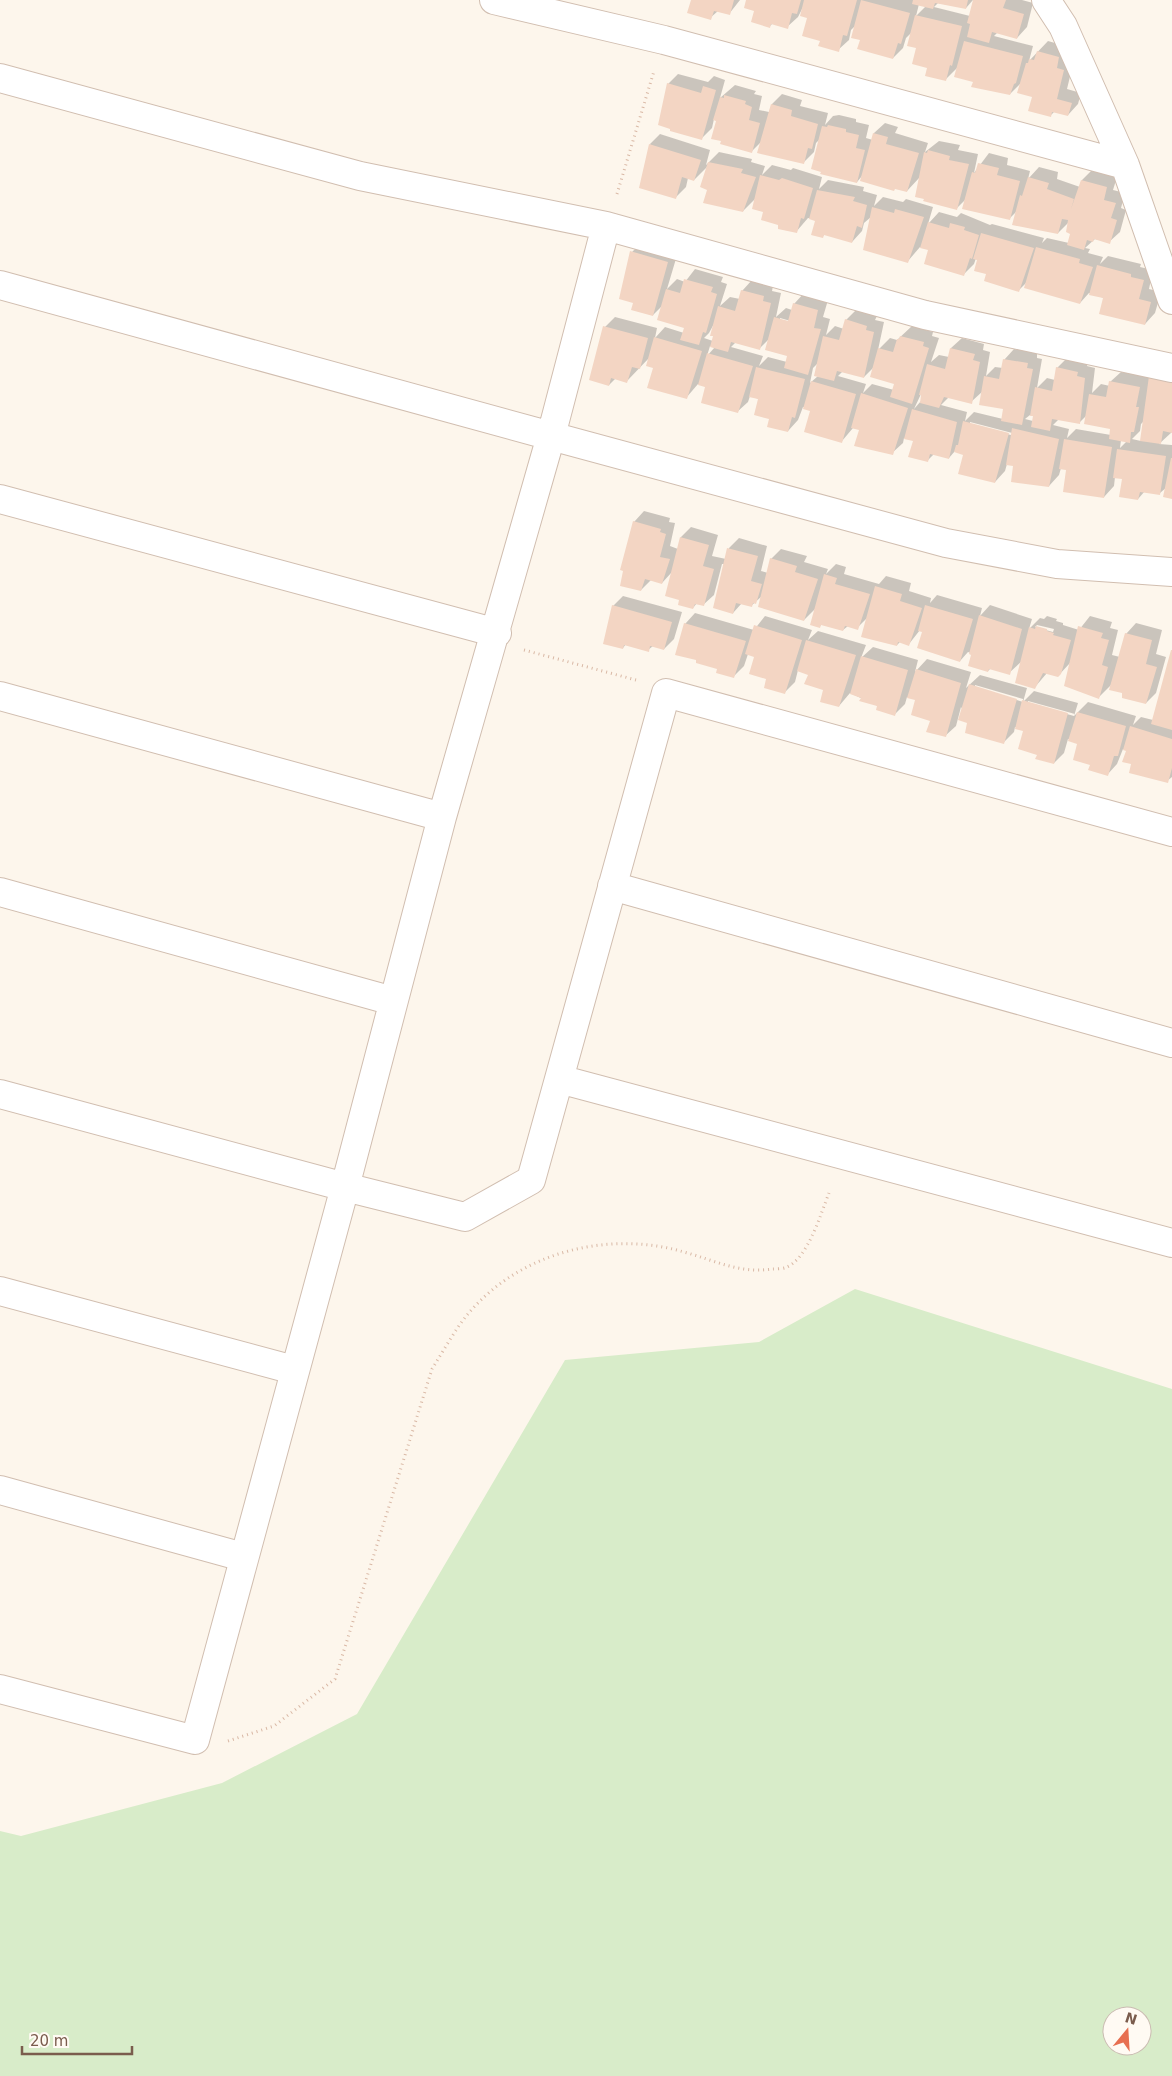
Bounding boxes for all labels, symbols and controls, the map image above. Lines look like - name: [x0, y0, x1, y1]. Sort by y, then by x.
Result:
- north arrow: [1102, 2006, 1152, 2056]
- text: N: [1123, 2009, 1139, 2028]
- scale bar: [22, 2024, 132, 2056]
- text: 20 m: [30, 2032, 68, 2050]

